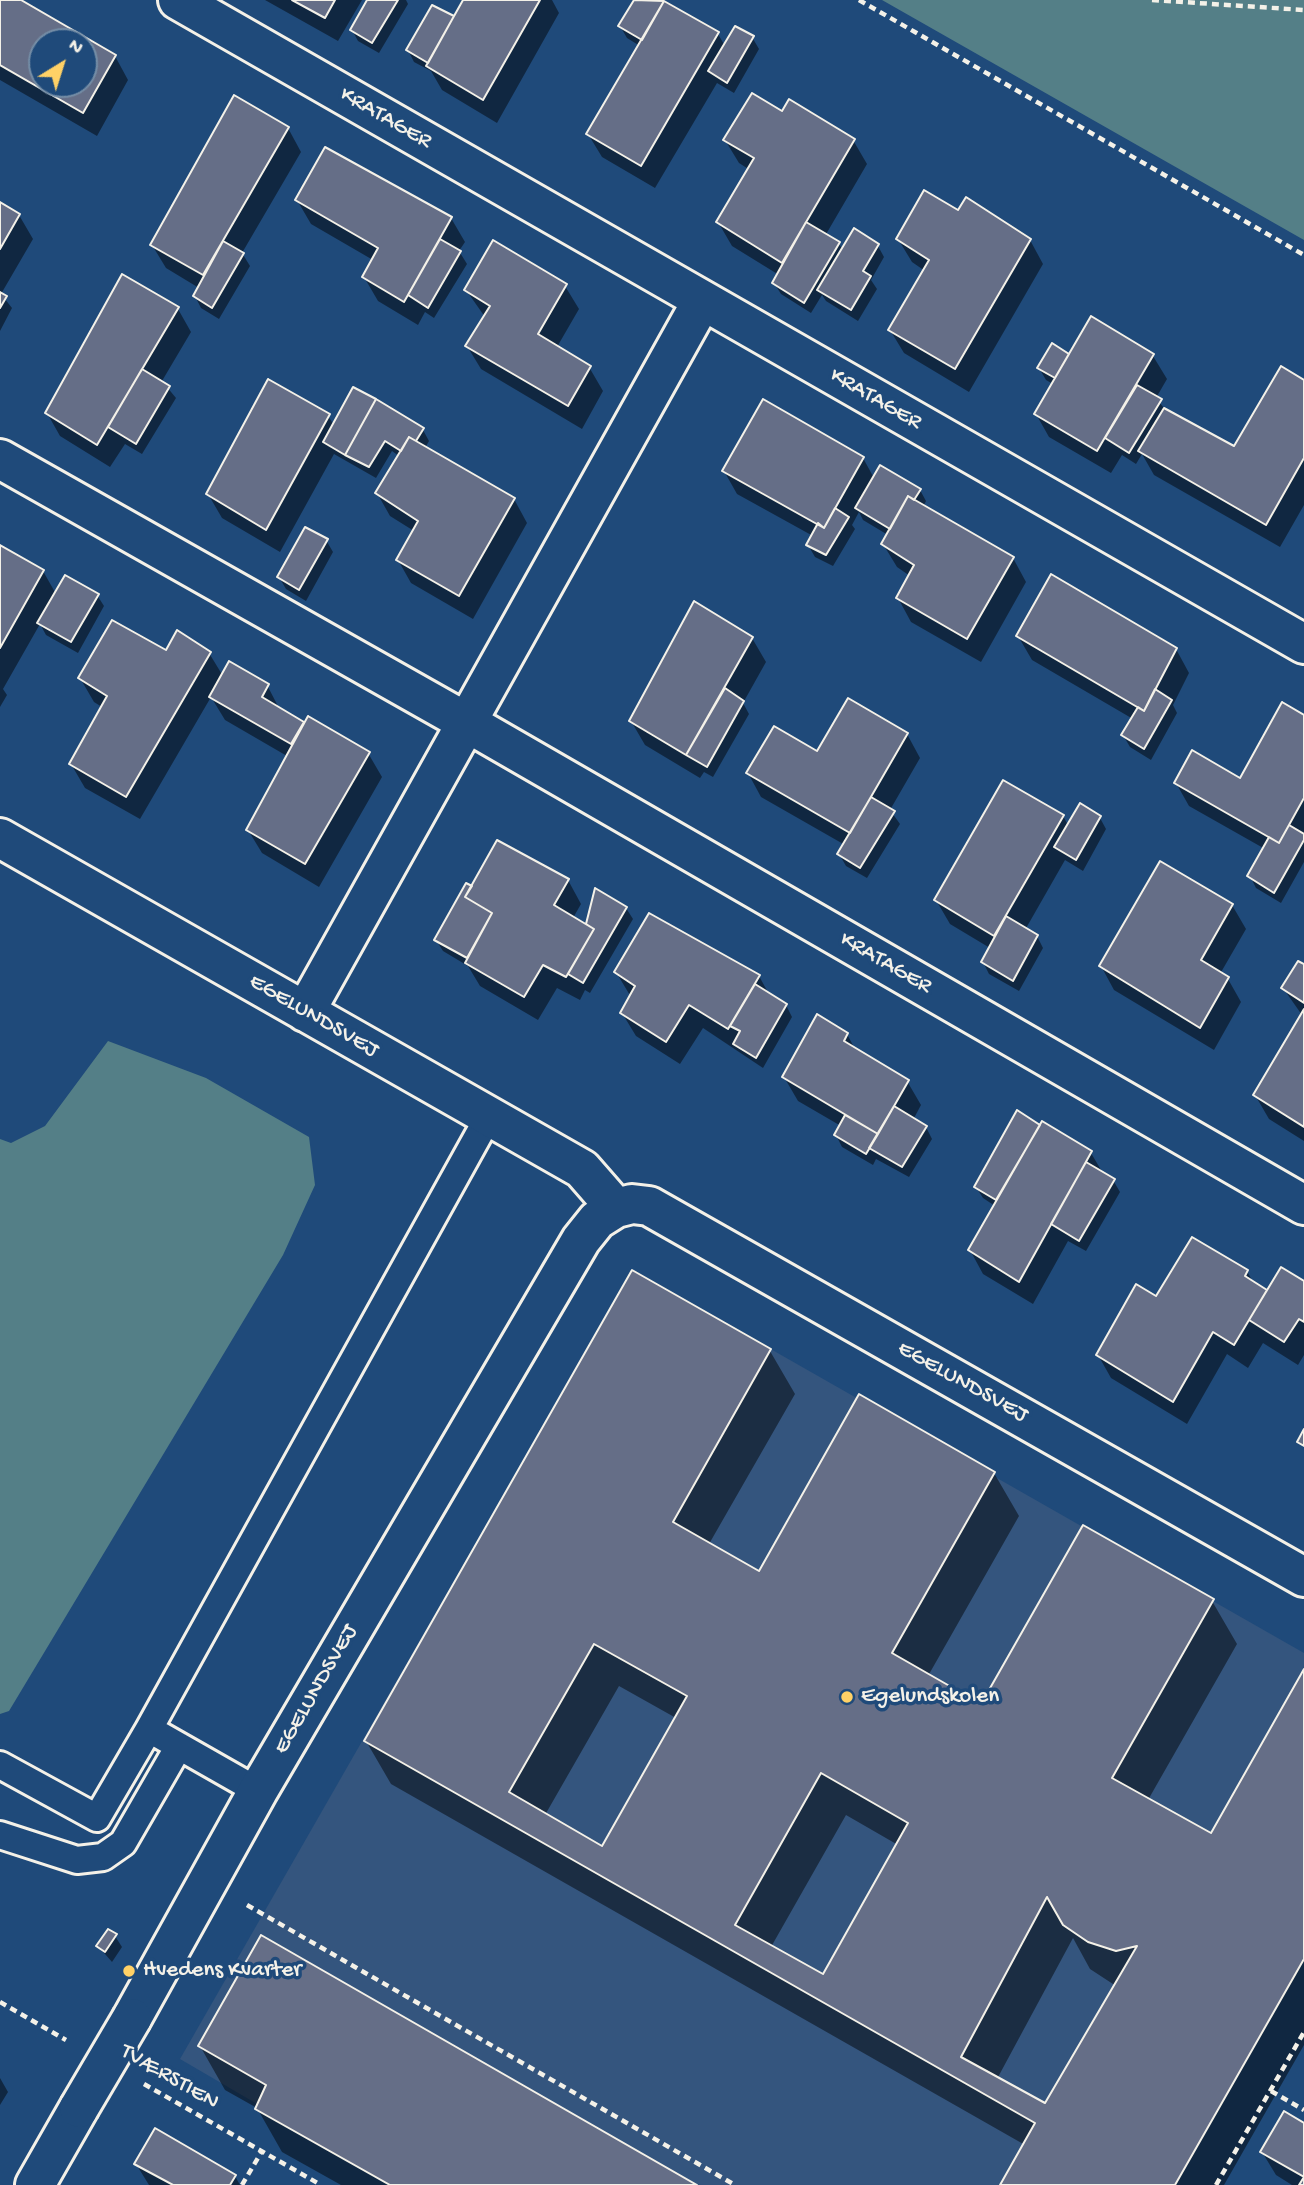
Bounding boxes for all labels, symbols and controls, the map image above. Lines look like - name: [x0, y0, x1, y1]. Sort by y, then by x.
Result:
- north arrow: [28, 28, 98, 98]
- text: N: [63, 35, 87, 61]
- street label: KRATAGER: [334, 82, 436, 156]
- street label: KRATAGER: [824, 363, 926, 437]
- street label: KRATAGER: [834, 927, 936, 1001]
- street label: EGELUNDSVEJ: [243, 969, 383, 1065]
- street label: EGELUNDSVEJ: [892, 1336, 1032, 1430]
- street label: EGELUNDSVEJ: [269, 1620, 365, 1760]
- place label: Egelundskolen: [861, 1683, 999, 1711]
- marker: Egelundskolen: [839, 1689, 855, 1705]
- place label: Hvedens Kvarter: [143, 1957, 301, 1985]
- marker: Hvedens Kvarter: [121, 1963, 137, 1979]
- street label: TVÆRSTIEN: [115, 2039, 223, 2117]

